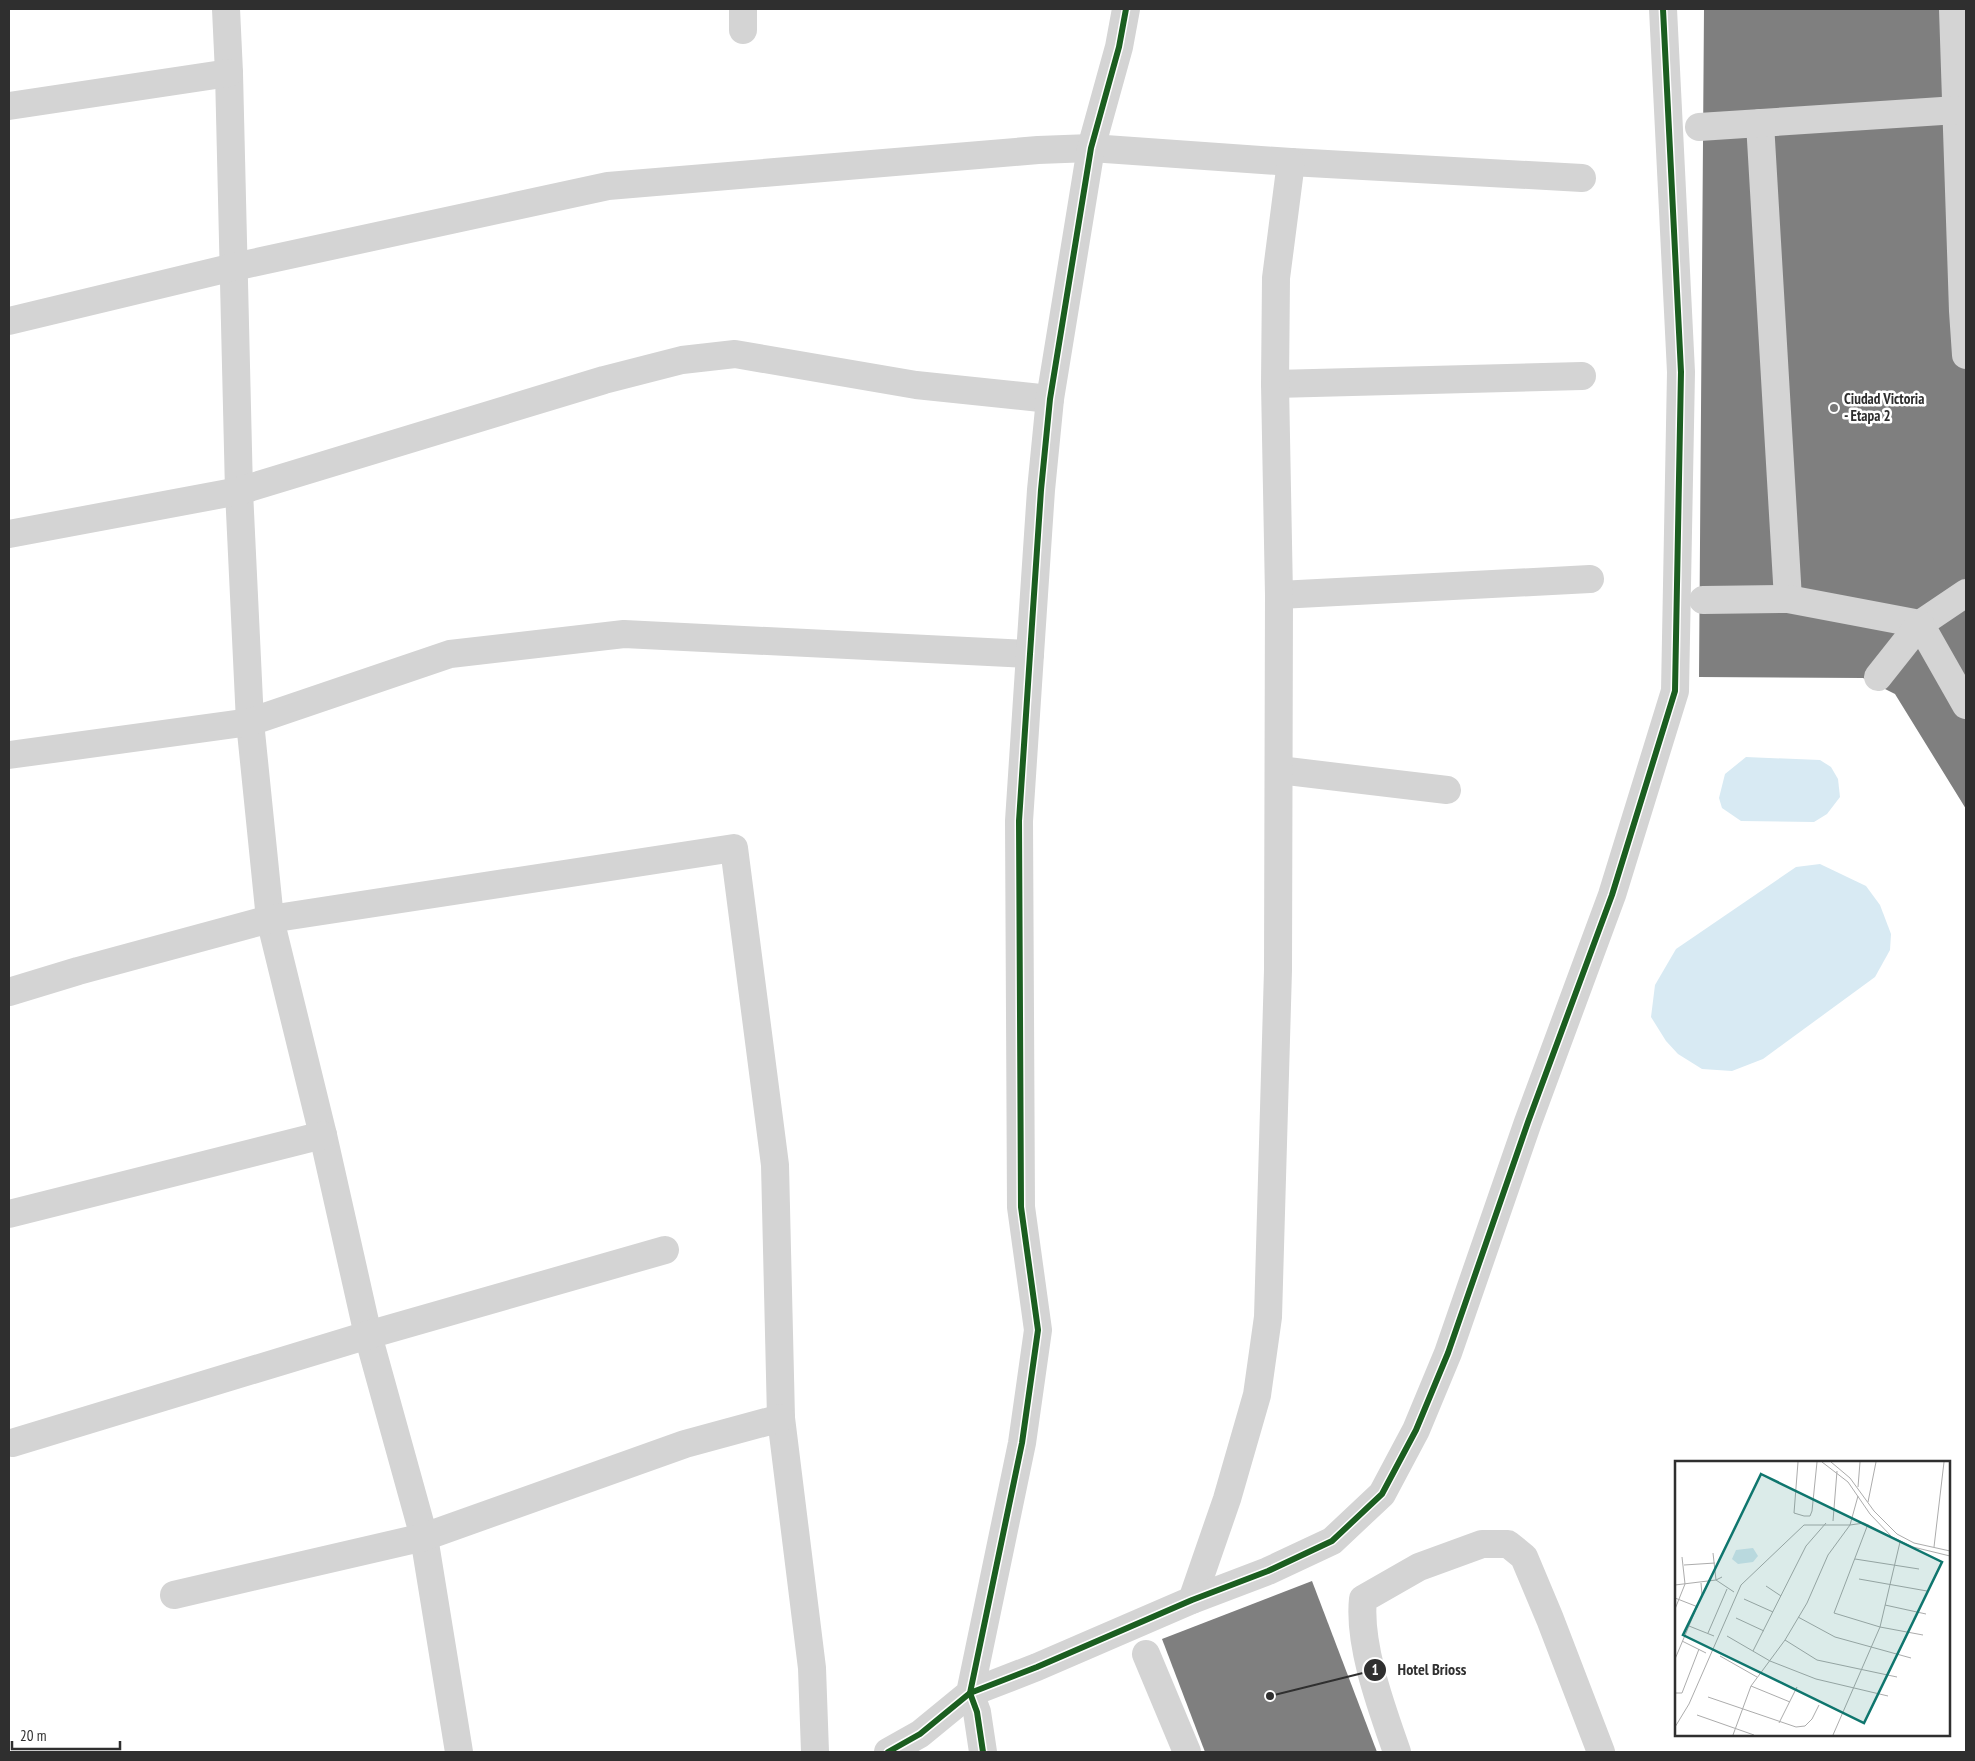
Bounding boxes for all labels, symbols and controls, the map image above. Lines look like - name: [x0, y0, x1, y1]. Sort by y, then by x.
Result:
- place label: Ciudad Victoria - Etapa 2: [1844, 389, 1924, 425]
- marker: Ciudad Victoria - Etapa 2: [1828, 402, 1840, 414]
- inset map: [1675, 1461, 1950, 1736]
- callout: Hotel Brioss: [1362, 1654, 1476, 1685]
- text: Hotel Brioss: [1398, 1659, 1467, 1679]
- text: 1: [1371, 1660, 1379, 1679]
- scale bar: [12, 1718, 120, 1750]
- text: 20 m: [20, 1726, 46, 1745]

